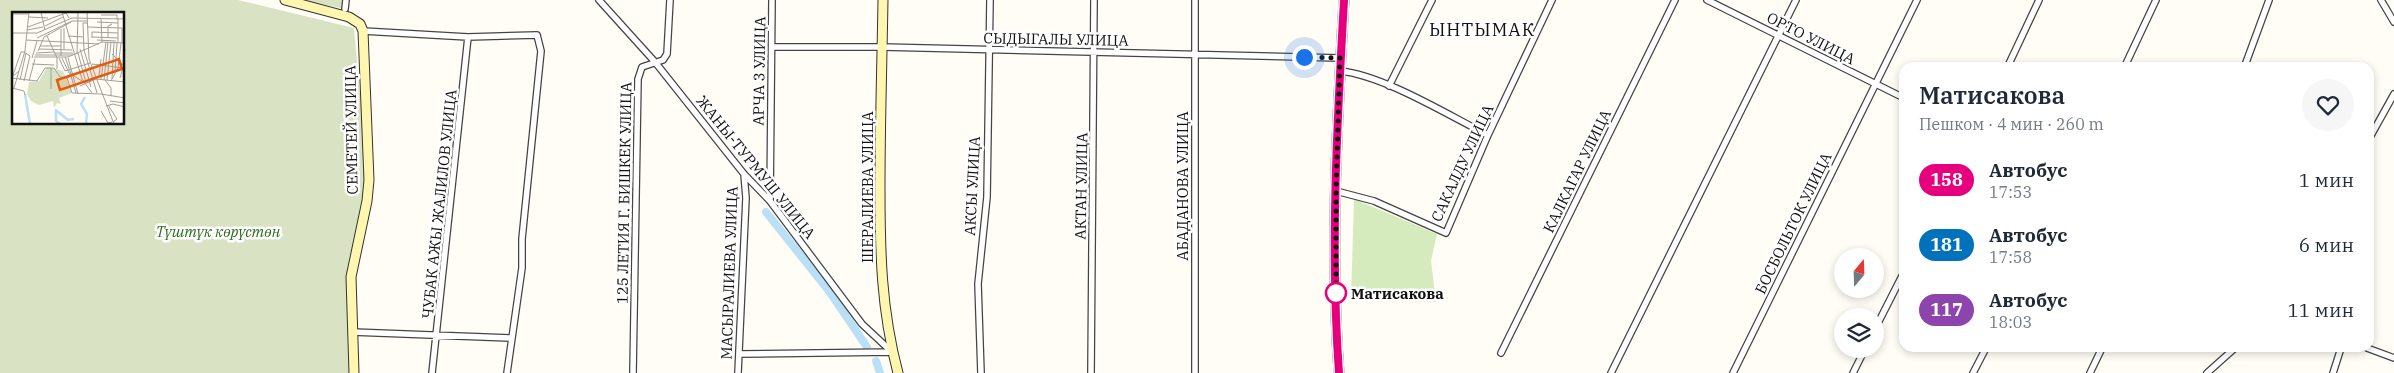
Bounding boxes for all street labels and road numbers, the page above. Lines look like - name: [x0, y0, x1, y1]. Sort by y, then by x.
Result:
- street label: ОРТО УЛИЦА: [1764, 8, 1859, 69]
- street label: АРЧА 3 УЛИЦА: [749, 15, 769, 126]
- street label: СЫДЫГАЛЫ УЛИЦА: [983, 28, 1130, 50]
- street label: СЕМЕТЕЙ УЛИЦА: [340, 64, 362, 195]
- street label: 125 ЛЕТИЯ Г. БИШКЕК УЛИЦА: [613, 81, 635, 304]
- street label: ЧУБАК АЖЫ ЖАЛИЛОВ УЛИЦА: [417, 88, 461, 320]
- street label: ЖАНЫ-ТУРМУШ УЛИЦА: [692, 92, 820, 243]
- street label: САКАЛДУ УЛИЦА: [1427, 101, 1498, 225]
- street label: КАЛКАГАР УЛИЦА: [1539, 106, 1615, 236]
- street label: ШЕРАЛИЕВА УЛИЦА: [858, 110, 877, 263]
- street label: АБАДАНОВА УЛИЦА: [1173, 111, 1192, 261]
- street label: АКТАН УЛИЦА: [1071, 131, 1091, 240]
- street label: АКСЫ УЛИЦА: [960, 135, 984, 236]
- street label: БОСБОЛЬТОК УЛИЦА: [1750, 148, 1836, 297]
- street label: МАСЫРАЛИЕВА УЛИЦА: [716, 185, 742, 360]

